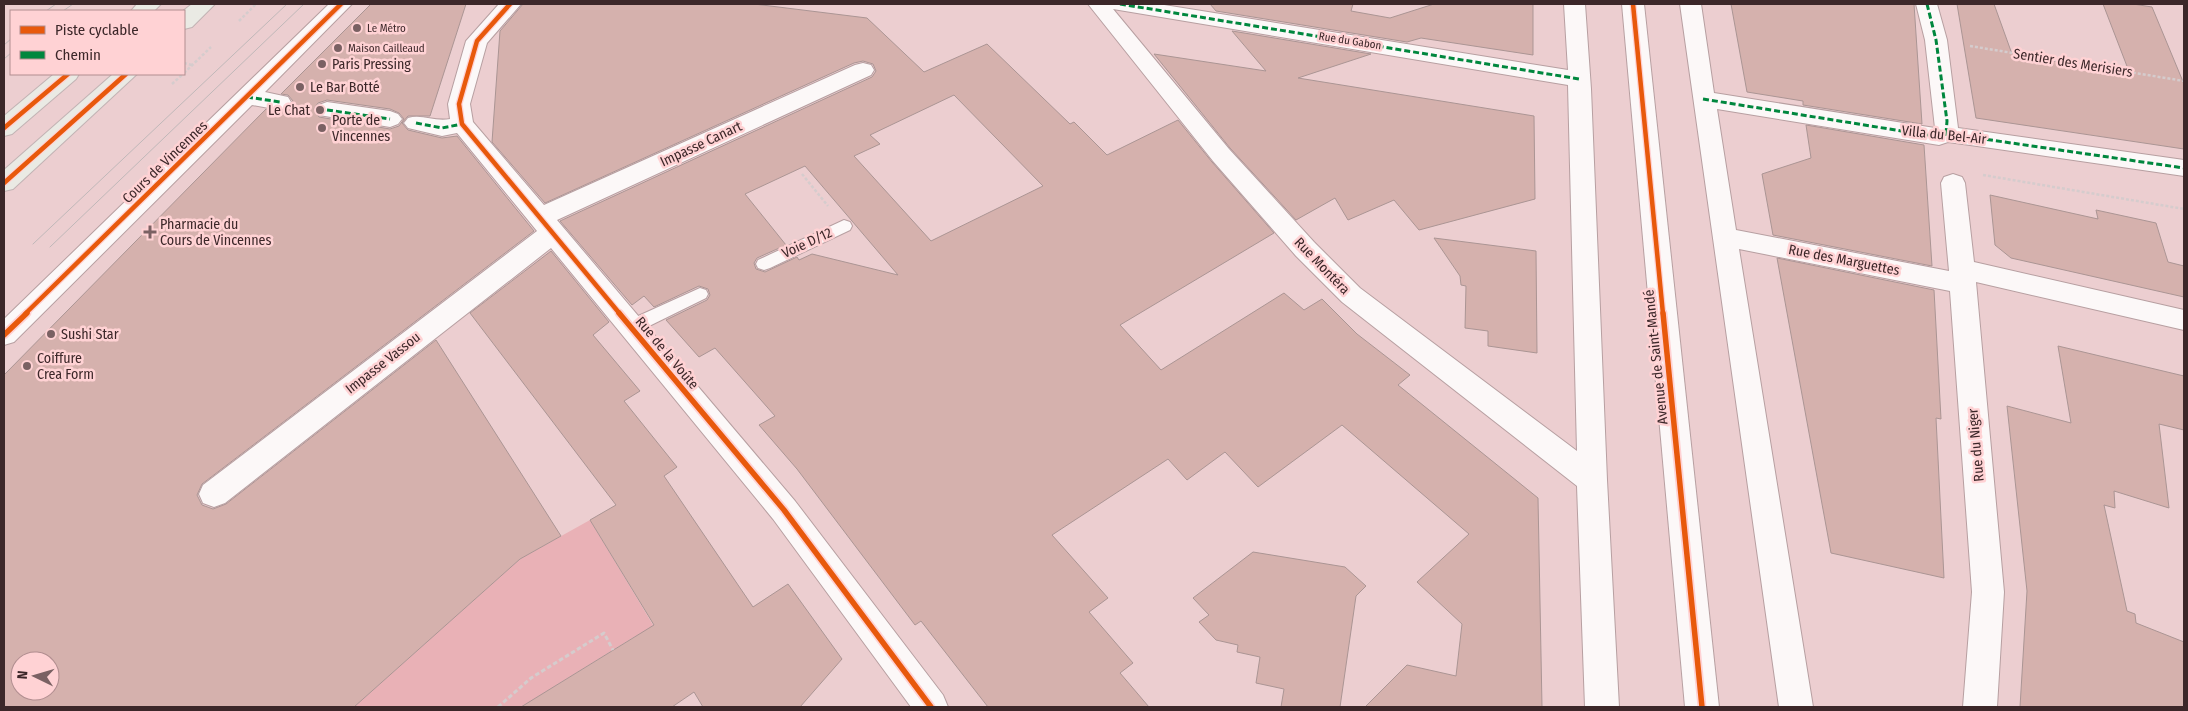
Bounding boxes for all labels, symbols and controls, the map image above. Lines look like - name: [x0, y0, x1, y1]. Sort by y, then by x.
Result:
- legend: [10, 10, 185, 75]
- text: Piste cyclable: [55, 21, 139, 39]
- marker: Le Métro: [351, 22, 363, 34]
- place label: Le Métro: [367, 22, 406, 35]
- street label: Rue du Gabon: [1318, 30, 1382, 52]
- marker: Maison Cailleaud: [332, 42, 344, 54]
- place label: Maison Cailleaud: [348, 42, 425, 55]
- street label: Sentier des Merisiers: [2012, 45, 2134, 81]
- text: Chemin: [55, 46, 101, 64]
- place label: Paris Pressing: [332, 56, 411, 73]
- marker: Paris Pressing: [316, 58, 328, 70]
- place label: Le Bar Botté: [310, 79, 380, 96]
- marker: Le Bar Botté: [294, 81, 306, 93]
- place label: Le Chat: [268, 102, 310, 119]
- marker: Le Chat: [314, 104, 326, 116]
- place label: Porte de Vincennes: [332, 112, 390, 145]
- street label: Cours de Vincennes: [119, 117, 211, 207]
- street label: Impasse Canart: [657, 118, 745, 170]
- marker: Porte de Vincennes: [316, 122, 328, 134]
- street label: Villa du Bel-Air: [1901, 122, 1987, 148]
- place label: Pharmacie du Cours de Vincennes: [160, 216, 272, 249]
- street label: Voie D/12: [779, 224, 835, 262]
- marker: Pharmacie du Cours de Vincennes: [144, 226, 156, 238]
- street label: Rue Montéra: [1291, 234, 1353, 298]
- street label: Rue des Marguettes: [1787, 241, 1901, 279]
- street label: Avenue de Saint-Mandé: [1640, 289, 1672, 425]
- street label: Rue de la Voûte: [632, 313, 702, 393]
- place label: Sushi Star: [61, 326, 119, 343]
- marker: Sushi Star: [45, 328, 57, 340]
- street label: Impasse Vassou: [342, 328, 424, 398]
- place label: Coiffure Crea Form: [37, 350, 94, 383]
- marker: Coiffure Crea Form: [21, 360, 33, 372]
- street label: Rue du Niger: [1964, 408, 1988, 482]
- north arrow: [10, 651, 60, 701]
- text: N: [14, 670, 31, 680]

